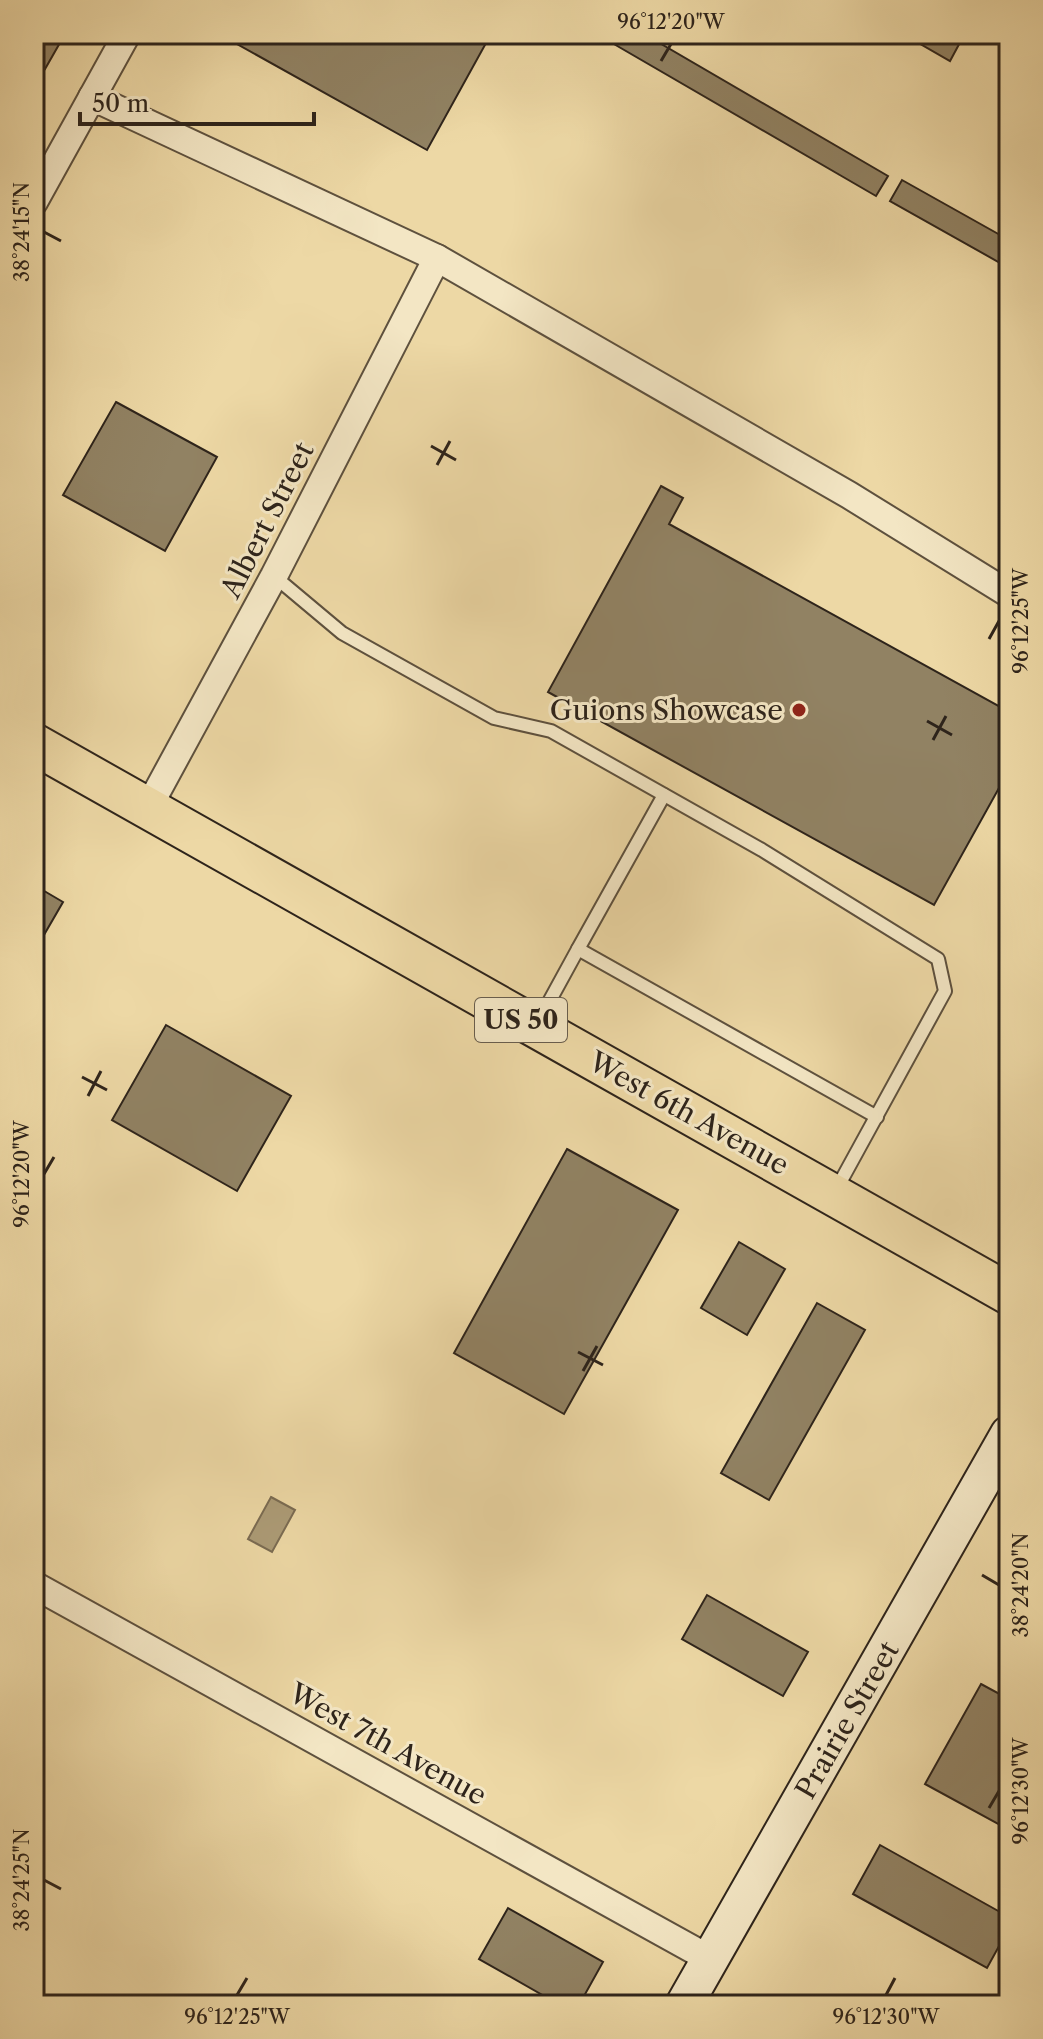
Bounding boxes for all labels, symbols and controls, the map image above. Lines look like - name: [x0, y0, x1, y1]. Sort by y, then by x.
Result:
- text: 96°12'20"W: [617, 10, 726, 34]
- scale bar: [80, 76, 314, 126]
- text: 50 m: [92, 89, 149, 118]
- text: 38°24'15"N: [10, 182, 34, 282]
- street label: Albert Street: [213, 436, 321, 604]
- text: 96°12'25"W: [1009, 567, 1033, 674]
- place label: Guions Showcase: [550, 693, 783, 727]
- marker: Guions Showcase: [790, 701, 808, 719]
- road number: US 50: [475, 998, 567, 1042]
- street label: West 6th Avenue: [582, 1044, 795, 1182]
- text: 96°12'20"W: [10, 1119, 34, 1228]
- text: 38°24'20"N: [1009, 1533, 1033, 1637]
- street label: Prairie Street: [788, 1635, 906, 1805]
- street label: West 7th Avenue: [282, 1675, 493, 1812]
- text: 96°12'30"W: [1009, 1736, 1033, 1844]
- text: 38°24'25"N: [10, 1829, 34, 1931]
- text: 96°12'25"W: [184, 2005, 291, 2029]
- text: 96°12'30"W: [833, 2005, 941, 2029]

